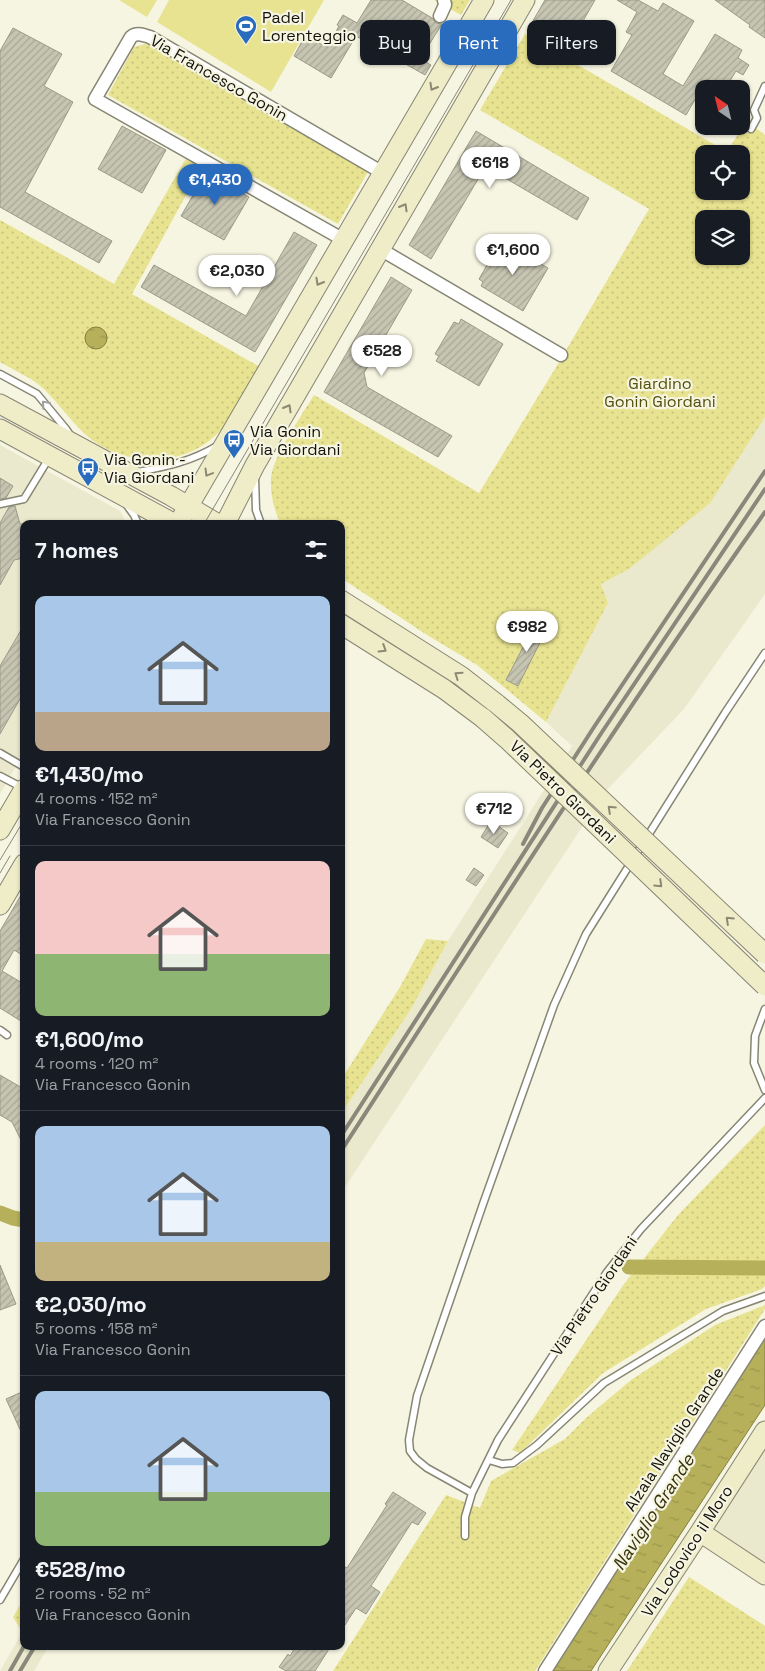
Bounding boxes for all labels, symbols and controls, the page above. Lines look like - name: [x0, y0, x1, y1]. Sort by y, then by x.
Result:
- place label: Padel Lorenteggio: [262, 7, 356, 46]
- sports icon: Padel Lorenteggio: [234, 14, 258, 45]
- chip: Buy: [360, 20, 430, 65]
- chip: Rent: [440, 20, 517, 65]
- chip: Filters: [527, 20, 616, 65]
- street label: Via Francesco Gonin: [146, 30, 292, 126]
- north arrow: [695, 80, 750, 135]
- map controls: [695, 80, 750, 265]
- one-way arrow: [430, 82, 440, 91]
- button: locate: [695, 145, 750, 200]
- pin: €618: [460, 146, 520, 189]
- text: €618: [471, 152, 509, 173]
- pin: €1,430: [174, 164, 256, 206]
- text: €1,430: [188, 169, 242, 190]
- one-way arrow: [398, 204, 408, 213]
- button: layers: [695, 210, 750, 265]
- pin: €1,600: [472, 234, 554, 276]
- text: €1,600: [486, 239, 540, 260]
- pin: €2,030: [196, 254, 278, 297]
- text: €2,030: [209, 260, 265, 281]
- one-way arrow: [316, 277, 326, 286]
- pin: €528: [352, 334, 412, 377]
- text: €528: [362, 340, 402, 361]
- park label: Giardino Gonin Giordani: [604, 373, 716, 412]
- one-way arrow: [42, 401, 51, 410]
- one-way arrow: [282, 404, 292, 413]
- place label: Via Gonin Via Giordani: [250, 421, 340, 460]
- bus stop icon: Via Gonin Via Giordani: [222, 428, 246, 459]
- place label: Via Gonin - Via Giordani: [104, 449, 194, 488]
- bus stop icon: Via Gonin - Via Giordani: [76, 456, 100, 487]
- one-way arrow: [204, 467, 214, 476]
- icon: filters: [302, 536, 330, 564]
- text: 7 homes: [35, 537, 119, 564]
- pin: €982: [497, 610, 557, 653]
- text: €982: [507, 616, 547, 637]
- icon: home: [138, 628, 228, 718]
- one-way arrow: [377, 643, 386, 653]
- one-way arrow: [454, 672, 464, 681]
- street label: Via Pietro Giordani: [505, 736, 621, 848]
- text: €1,430/mo: [35, 761, 144, 788]
- text: 4 rooms · 152 m²: [35, 788, 158, 809]
- pin: €712: [464, 792, 524, 835]
- text: €712: [476, 798, 512, 819]
- one-way arrow: [608, 806, 617, 815]
- text: Via Francesco Gonin: [35, 809, 191, 830]
- one-way arrow: [653, 878, 662, 887]
- icon: home: [138, 894, 228, 984]
- one-way arrow: [726, 917, 735, 926]
- text: €1,600/mo: [35, 1026, 144, 1053]
- text: 4 rooms · 120 m²: [35, 1053, 158, 1074]
- text: Via Francesco Gonin: [35, 1074, 191, 1095]
- icon: home: [138, 1159, 228, 1249]
- street label: Via Pietro Giordani: [546, 1232, 642, 1360]
- text: €2,030/mo: [35, 1291, 147, 1318]
- text: 5 rooms · 158 m²: [35, 1318, 158, 1339]
- text: Via Francesco Gonin: [35, 1339, 191, 1360]
- street label: Alzaia Naviglio Grande: [620, 1363, 728, 1515]
- icon: home: [138, 1424, 228, 1514]
- water label: Naviglio Grande: [607, 1450, 699, 1574]
- street label: Via Lodovico il Moro: [637, 1481, 737, 1621]
- text: €528/mo: [35, 1556, 126, 1583]
- text: 2 rooms · 52 m²: [35, 1583, 151, 1604]
- text: Via Francesco Gonin: [35, 1604, 191, 1625]

